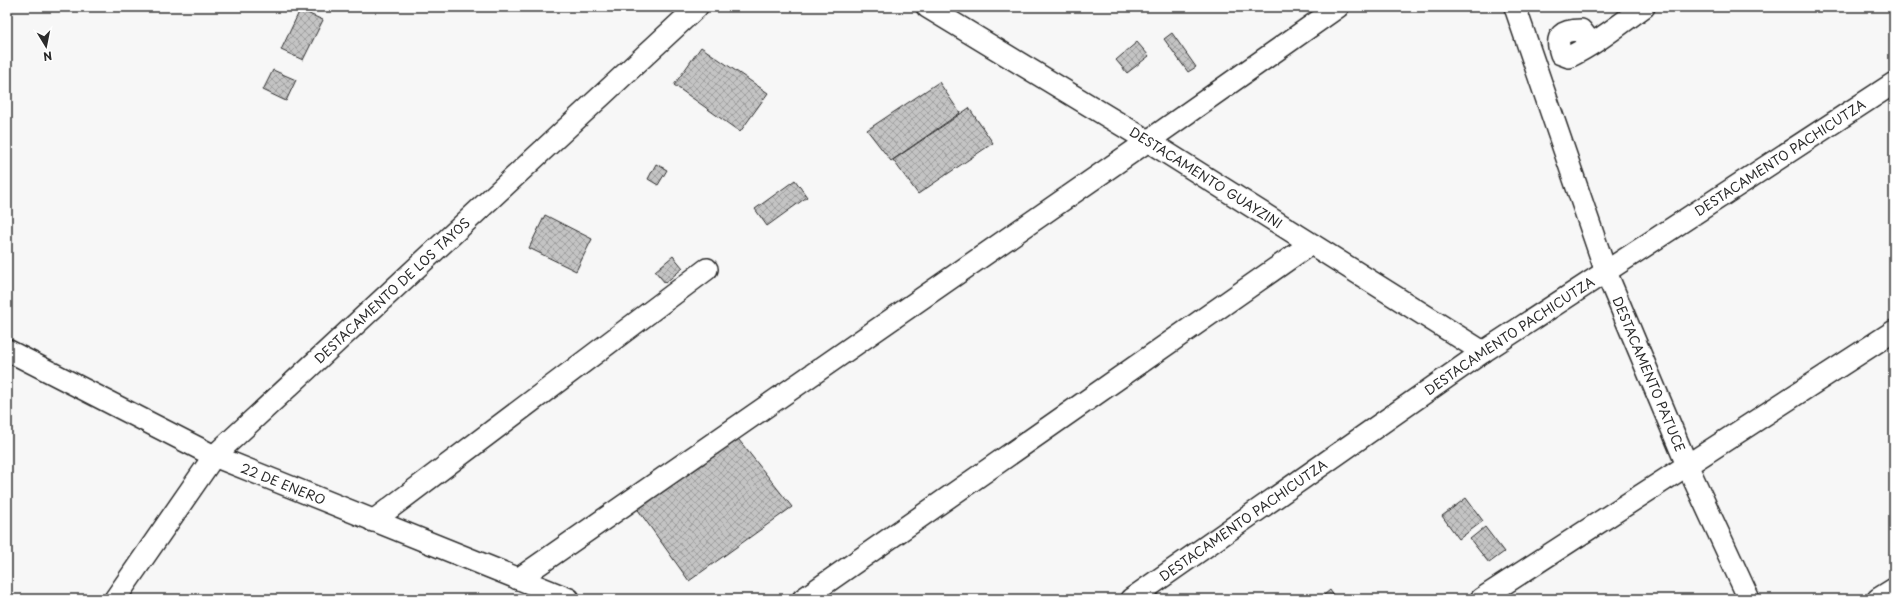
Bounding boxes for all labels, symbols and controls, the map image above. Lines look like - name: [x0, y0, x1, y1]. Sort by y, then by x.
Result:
- north arrow: [26, 26, 66, 66]
- text: N: [42, 47, 54, 66]
- street label: DESTACAMENTO PACHICUTZA: [1691, 94, 1869, 220]
- street label: DESTACAMENTO GUAYZINI: [1126, 122, 1286, 232]
- street label: DESTACAMENTO DE LOS TAYOS: [310, 213, 474, 367]
- street label: DESTACAMENTO PACHICUTZA: [1420, 272, 1598, 399]
- street label: DESTACAMENTO PATUCE: [1608, 293, 1690, 455]
- street label: DESTACAMENTO PACHICUTZA: [1155, 454, 1330, 585]
- street label: 22 DE ENERO: [238, 458, 329, 509]

